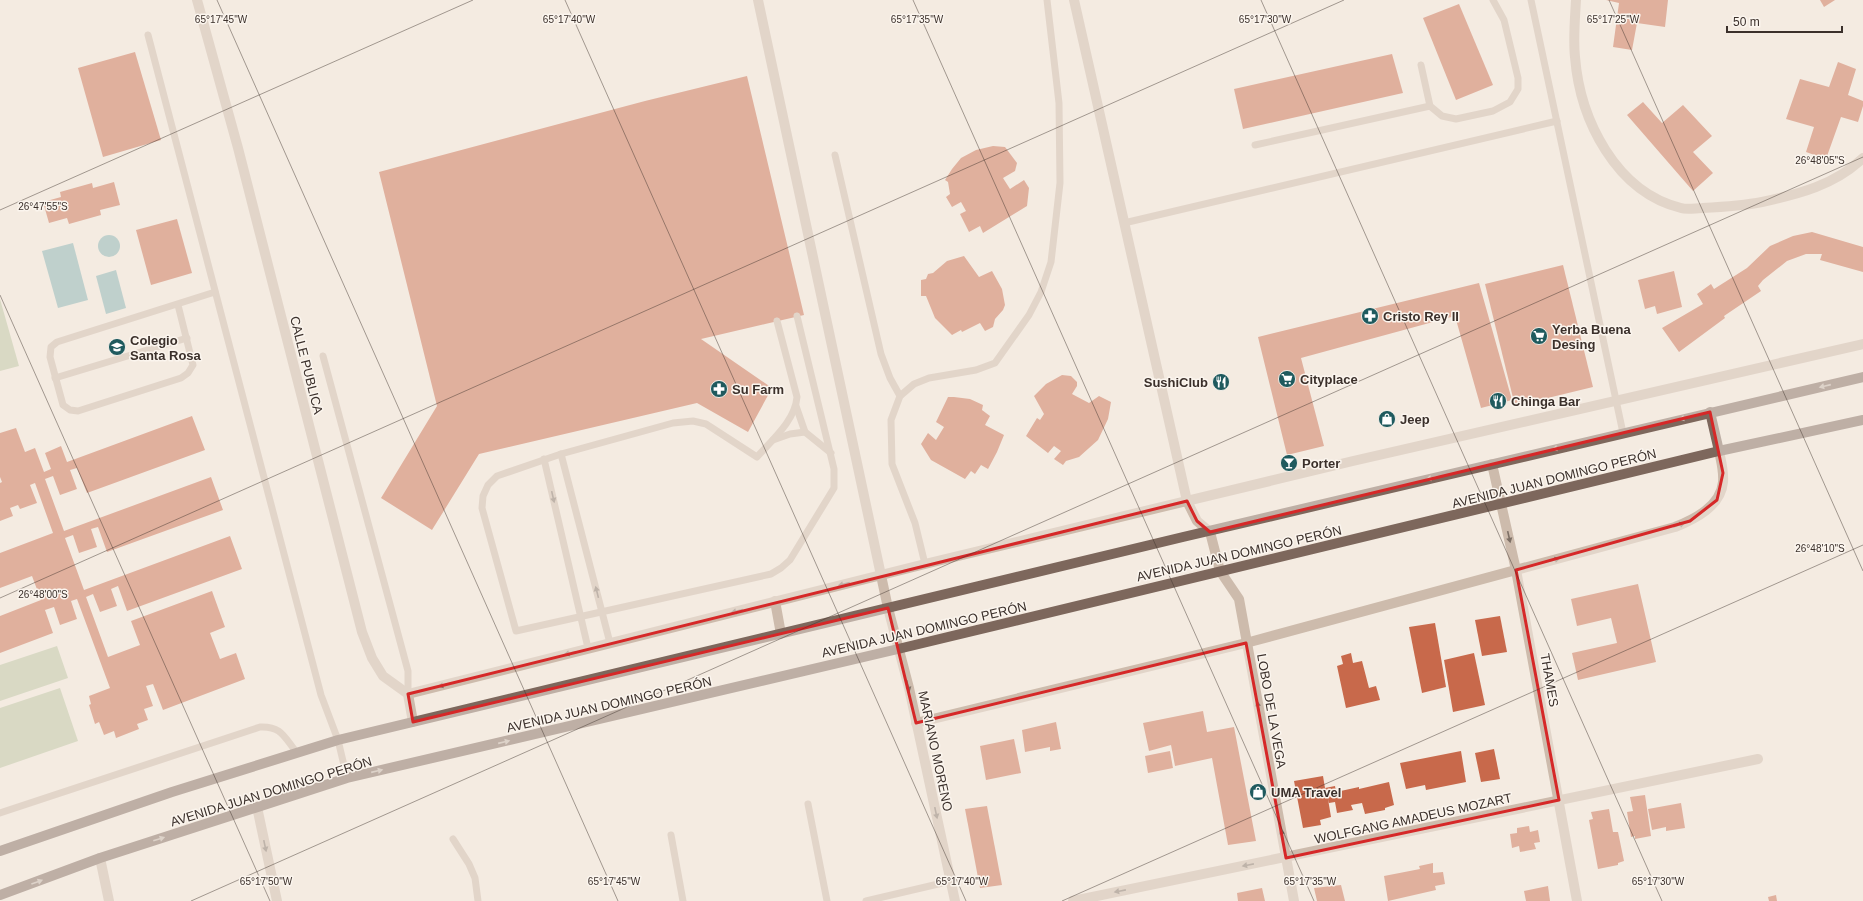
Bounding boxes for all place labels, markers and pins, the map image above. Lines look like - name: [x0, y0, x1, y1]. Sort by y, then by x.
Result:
- pharmacy icon: Cristo Rey II: [1360, 306, 1380, 326]
- place label: Cristo Rey II: [1383, 309, 1459, 324]
- place label: Yerba Buena Desing: [1552, 322, 1632, 352]
- supermarket icon: Yerba Buena Desing: [1529, 326, 1549, 346]
- place label: Colegio Santa Rosa: [130, 333, 202, 363]
- school or university icon: Colegio Santa Rosa: [107, 337, 127, 357]
- supermarket icon: Cityplace: [1277, 369, 1297, 389]
- restaurant icon: SushiClub: [1211, 372, 1231, 392]
- place label: Cityplace: [1300, 372, 1358, 387]
- place label: SushiClub: [1144, 375, 1208, 390]
- pharmacy icon: Su Farm: [709, 379, 729, 399]
- place label: Su Farm: [732, 382, 784, 397]
- restaurant icon: Chinga Bar: [1488, 391, 1508, 411]
- place label: Chinga Bar: [1511, 394, 1580, 409]
- shop icon: Jeep: [1377, 409, 1397, 429]
- place label: Jeep: [1400, 412, 1430, 427]
- bar icon: Porter: [1279, 453, 1299, 473]
- place label: Porter: [1302, 456, 1340, 471]
- shop icon: UMA Travel: [1248, 782, 1268, 802]
- place label: UMA Travel: [1271, 785, 1341, 800]

